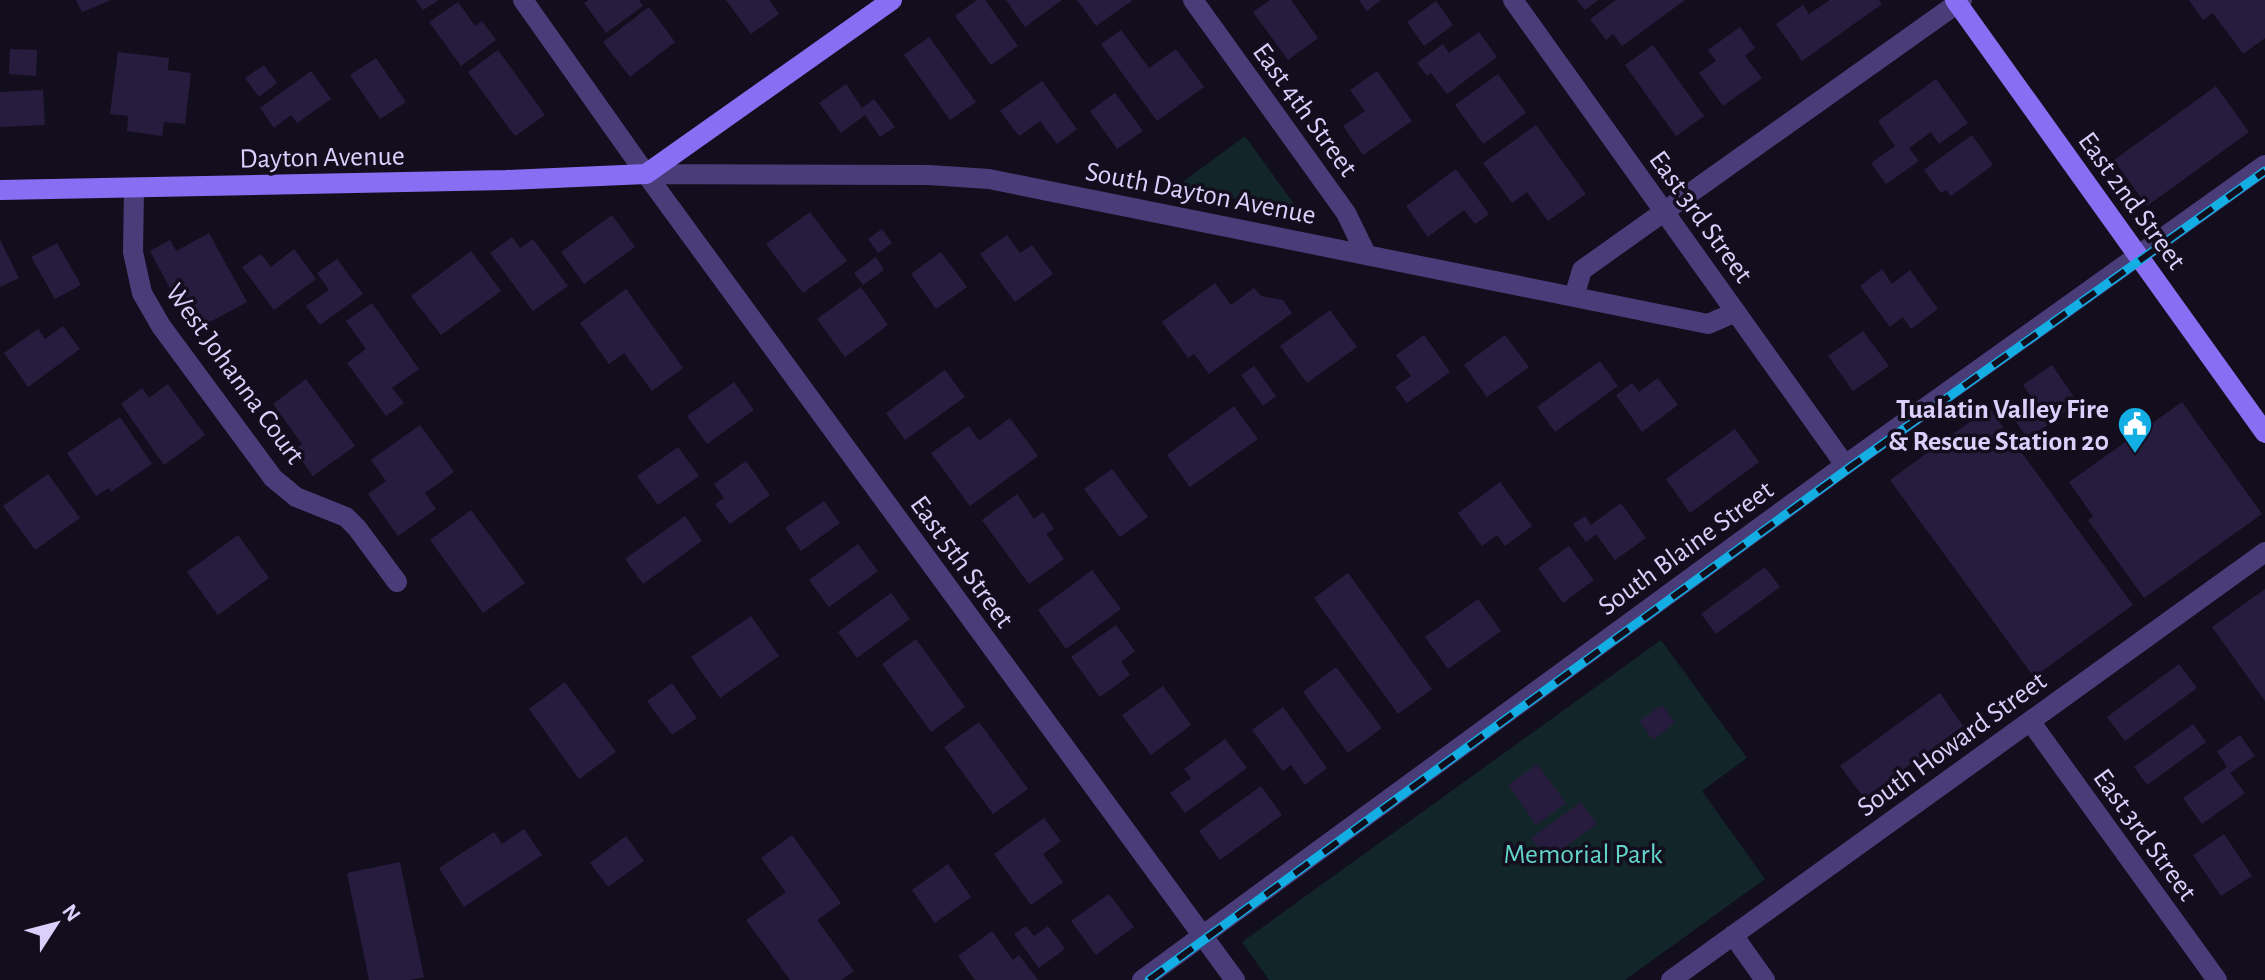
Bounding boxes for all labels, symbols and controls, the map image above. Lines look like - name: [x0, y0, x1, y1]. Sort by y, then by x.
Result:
- street label: East 4th Street: [1247, 38, 1362, 182]
- street label: East 2nd Street: [2072, 127, 2190, 275]
- street label: Dayton Avenue: [239, 143, 405, 173]
- street label: East 3rd Street: [1643, 146, 1757, 288]
- street label: South Dayton Avenue: [1083, 158, 1318, 230]
- street label: West Johanna Court: [160, 279, 309, 470]
- place label: Tualatin Valley Fire & Rescue Station 20: [1888, 396, 2109, 456]
- public building icon: Tualatin Valley Fire & Rescue Station 20: [2116, 405, 2154, 455]
- street label: South Blaine Street: [1594, 476, 1779, 621]
- street label: East 5th Street: [904, 491, 1018, 633]
- street label: South Howard Street: [1853, 667, 2052, 822]
- street label: East 3rd Street: [2087, 764, 2201, 906]
- park label: Memorial Park: [1504, 841, 1663, 869]
- north arrow: [16, 884, 96, 964]
- text: N: [58, 900, 85, 925]

